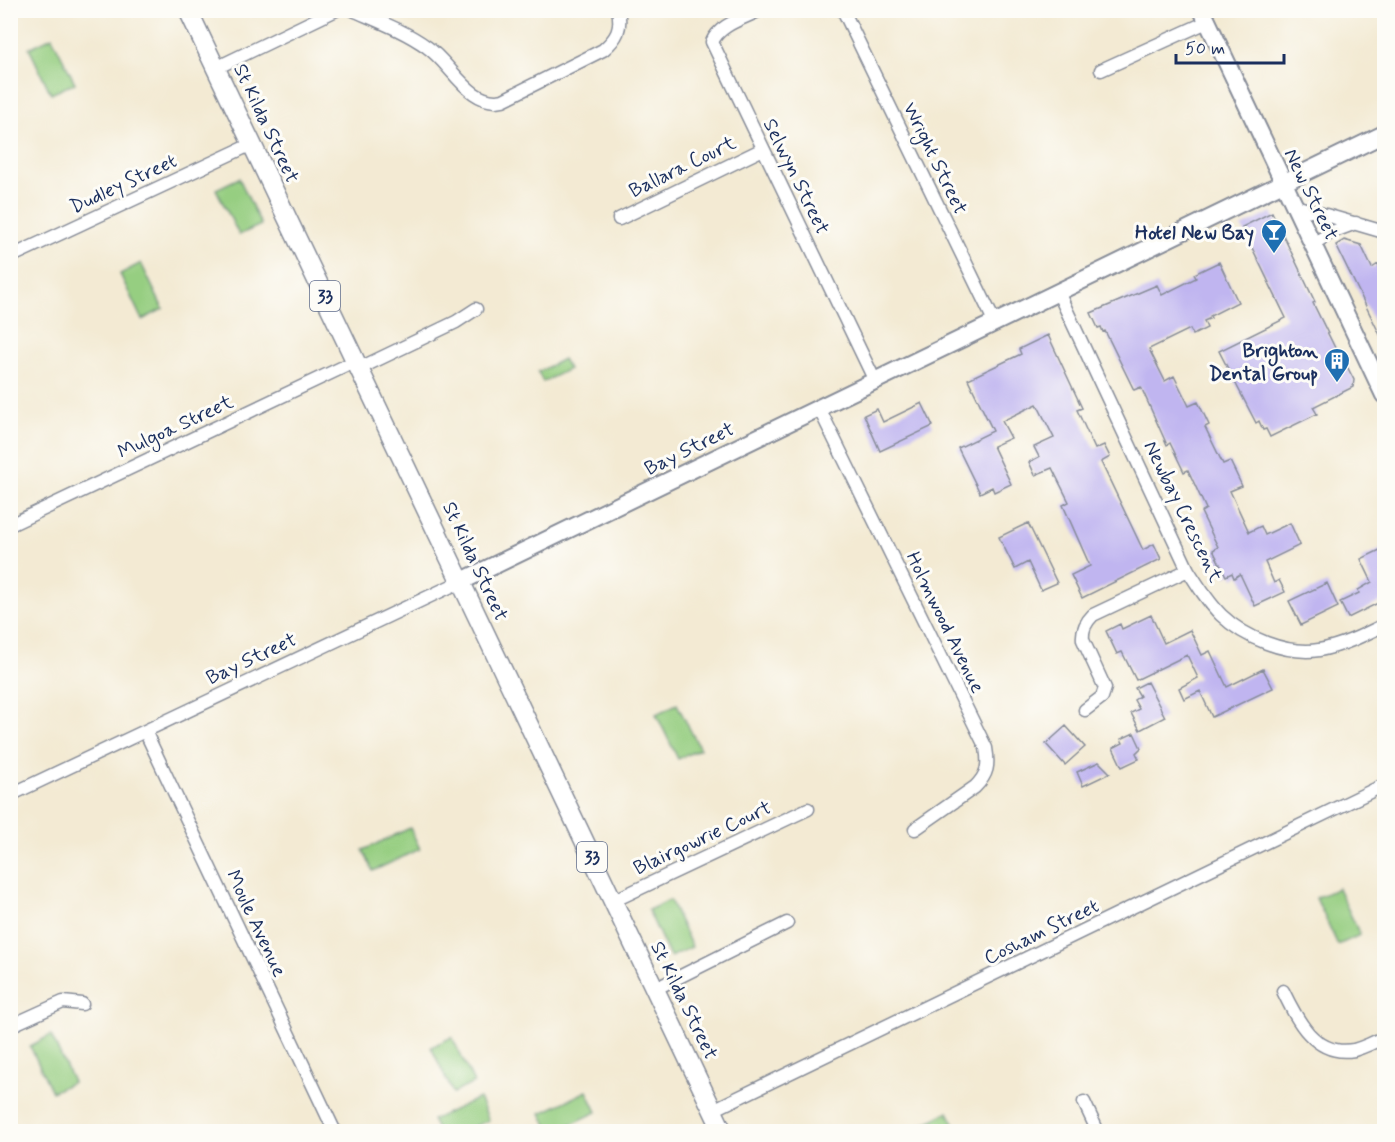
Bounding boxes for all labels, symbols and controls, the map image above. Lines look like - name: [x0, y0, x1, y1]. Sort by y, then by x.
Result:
- scale bar: [1176, 27, 1284, 65]
- text: 50 m: [1185, 37, 1225, 61]
- street label: St Kilda Street: [226, 60, 305, 188]
- street label: Wright Street: [895, 98, 973, 220]
- street label: Selwyn Street: [756, 114, 835, 239]
- street label: Ballara Court: [625, 130, 741, 205]
- street label: New Street: [1277, 144, 1345, 245]
- street label: Dudley Street: [66, 148, 182, 221]
- bar icon: Hotel New Bay: [1259, 217, 1289, 255]
- place label: Hotel New Bay: [1135, 220, 1254, 247]
- road number: 33: [310, 281, 340, 311]
- place label: Brighton Dental Group: [1209, 338, 1318, 388]
- building icon: Brighton Dental Group: [1322, 346, 1352, 384]
- street label: Mulgoa Street: [113, 389, 238, 467]
- street label: Bay Street: [640, 416, 739, 483]
- street label: Newbay Crescent: [1137, 436, 1229, 587]
- street label: St Kilda Street: [435, 498, 514, 626]
- street label: Holmwood Avenue: [899, 547, 991, 698]
- street label: Bay Street: [202, 627, 301, 692]
- street label: Blairgowrie Court: [629, 795, 776, 882]
- road number: 33: [577, 842, 607, 872]
- street label: Moule Avenue: [219, 866, 292, 982]
- street label: Cosham Street: [980, 893, 1104, 972]
- street label: St Kilda Street: [643, 937, 724, 1064]

